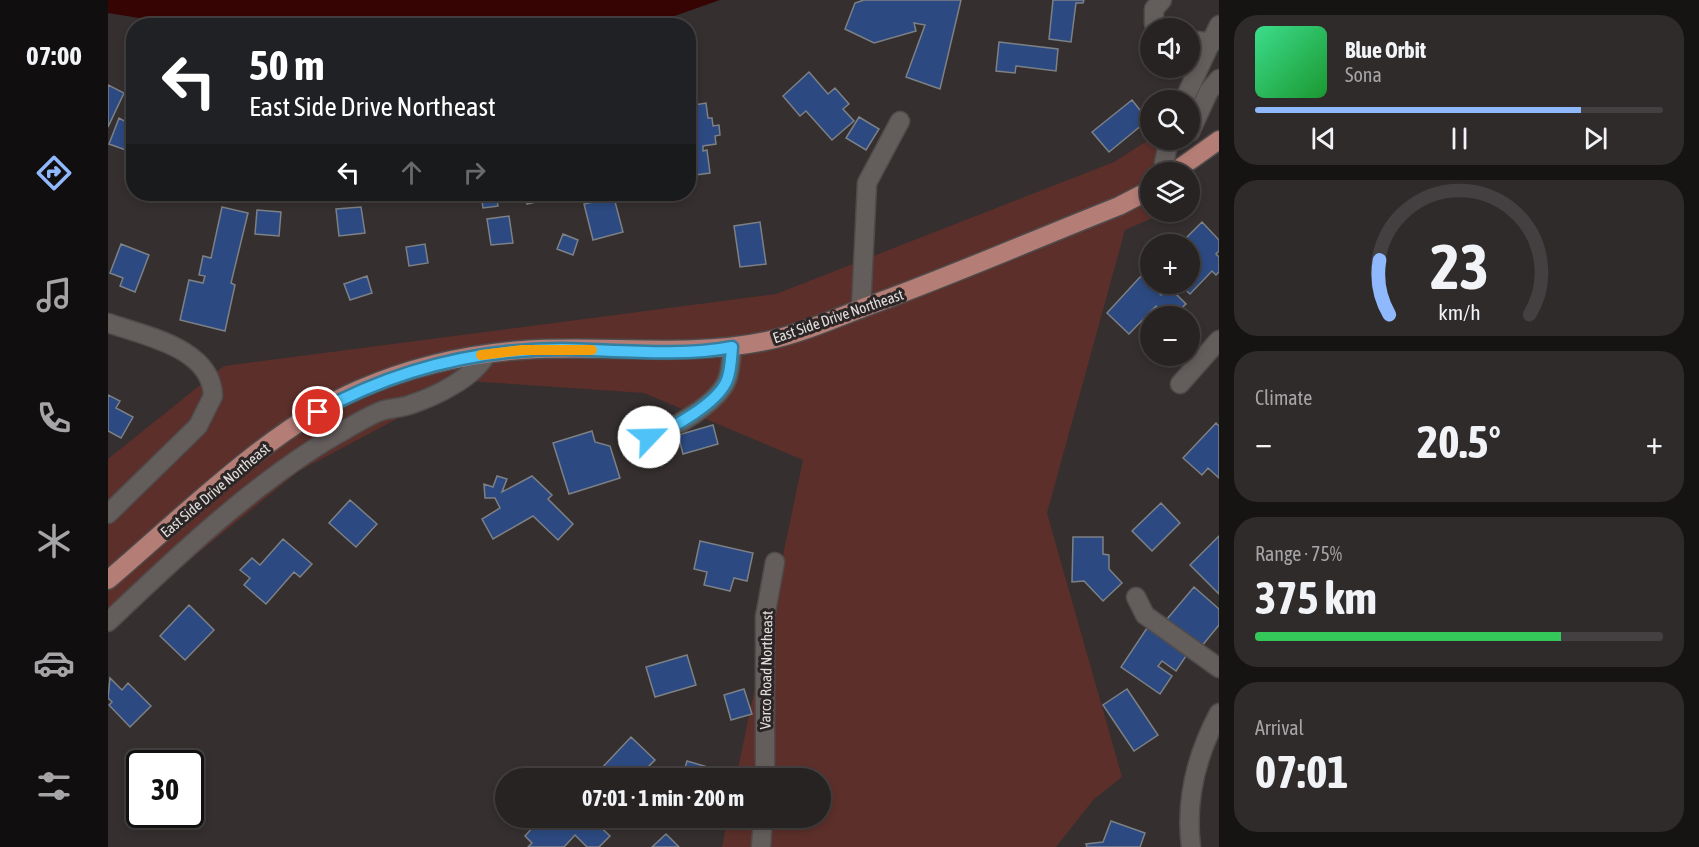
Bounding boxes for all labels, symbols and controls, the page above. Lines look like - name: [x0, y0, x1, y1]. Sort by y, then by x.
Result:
- map controls: [1140, 18, 1200, 366]
- button: sound: [1140, 18, 1200, 78]
- text: Blue Orbit: [1345, 37, 1426, 63]
- text: 07:00: [26, 40, 82, 71]
- text: 50 m: [249, 41, 324, 89]
- icon: left: [150, 42, 228, 120]
- text: Sona: [1345, 63, 1382, 86]
- button: search: [1140, 90, 1200, 150]
- text: East Side Drive Northeast: [249, 91, 496, 122]
- icon: previous: [1307, 122, 1340, 155]
- icon: pause: [1443, 122, 1476, 155]
- icon: next: [1579, 122, 1612, 155]
- icon: directions: [33, 152, 75, 194]
- icon: left: [332, 156, 365, 189]
- icon: ahead: [395, 156, 428, 189]
- icon: right: [458, 156, 491, 189]
- button: layers: [1140, 162, 1200, 222]
- text: 23: [1430, 231, 1488, 302]
- button: +: [1140, 234, 1200, 294]
- icon: music: [33, 274, 75, 316]
- street label: East Side Drive Northeast: [770, 286, 906, 346]
- text: km/h: [1438, 301, 1480, 326]
- button: −: [1140, 306, 1200, 366]
- pin: [292, 386, 343, 437]
- text: Climate: [1255, 386, 1312, 409]
- icon: arrive: [301, 395, 334, 428]
- icon: phone: [33, 397, 75, 439]
- position arrow: [617, 405, 681, 469]
- text: 20.5°: [1417, 416, 1501, 468]
- text: −: [1255, 423, 1272, 461]
- text: +: [1646, 423, 1663, 461]
- street label: East Side Drive Northeast: [157, 439, 273, 541]
- icon: climate: [33, 520, 75, 562]
- text: Range · 75%: [1255, 542, 1342, 565]
- text: 375 km: [1255, 572, 1377, 624]
- street label: Varco Road Northeast: [756, 610, 776, 730]
- icon: car: [33, 642, 75, 684]
- text: Arrival: [1255, 716, 1304, 739]
- text: 07:01: [1255, 746, 1349, 798]
- speed limit sign: 30: [126, 750, 204, 828]
- icon: filters: [33, 765, 75, 807]
- text: 07:01 · 1 min · 200 m: [582, 785, 744, 811]

